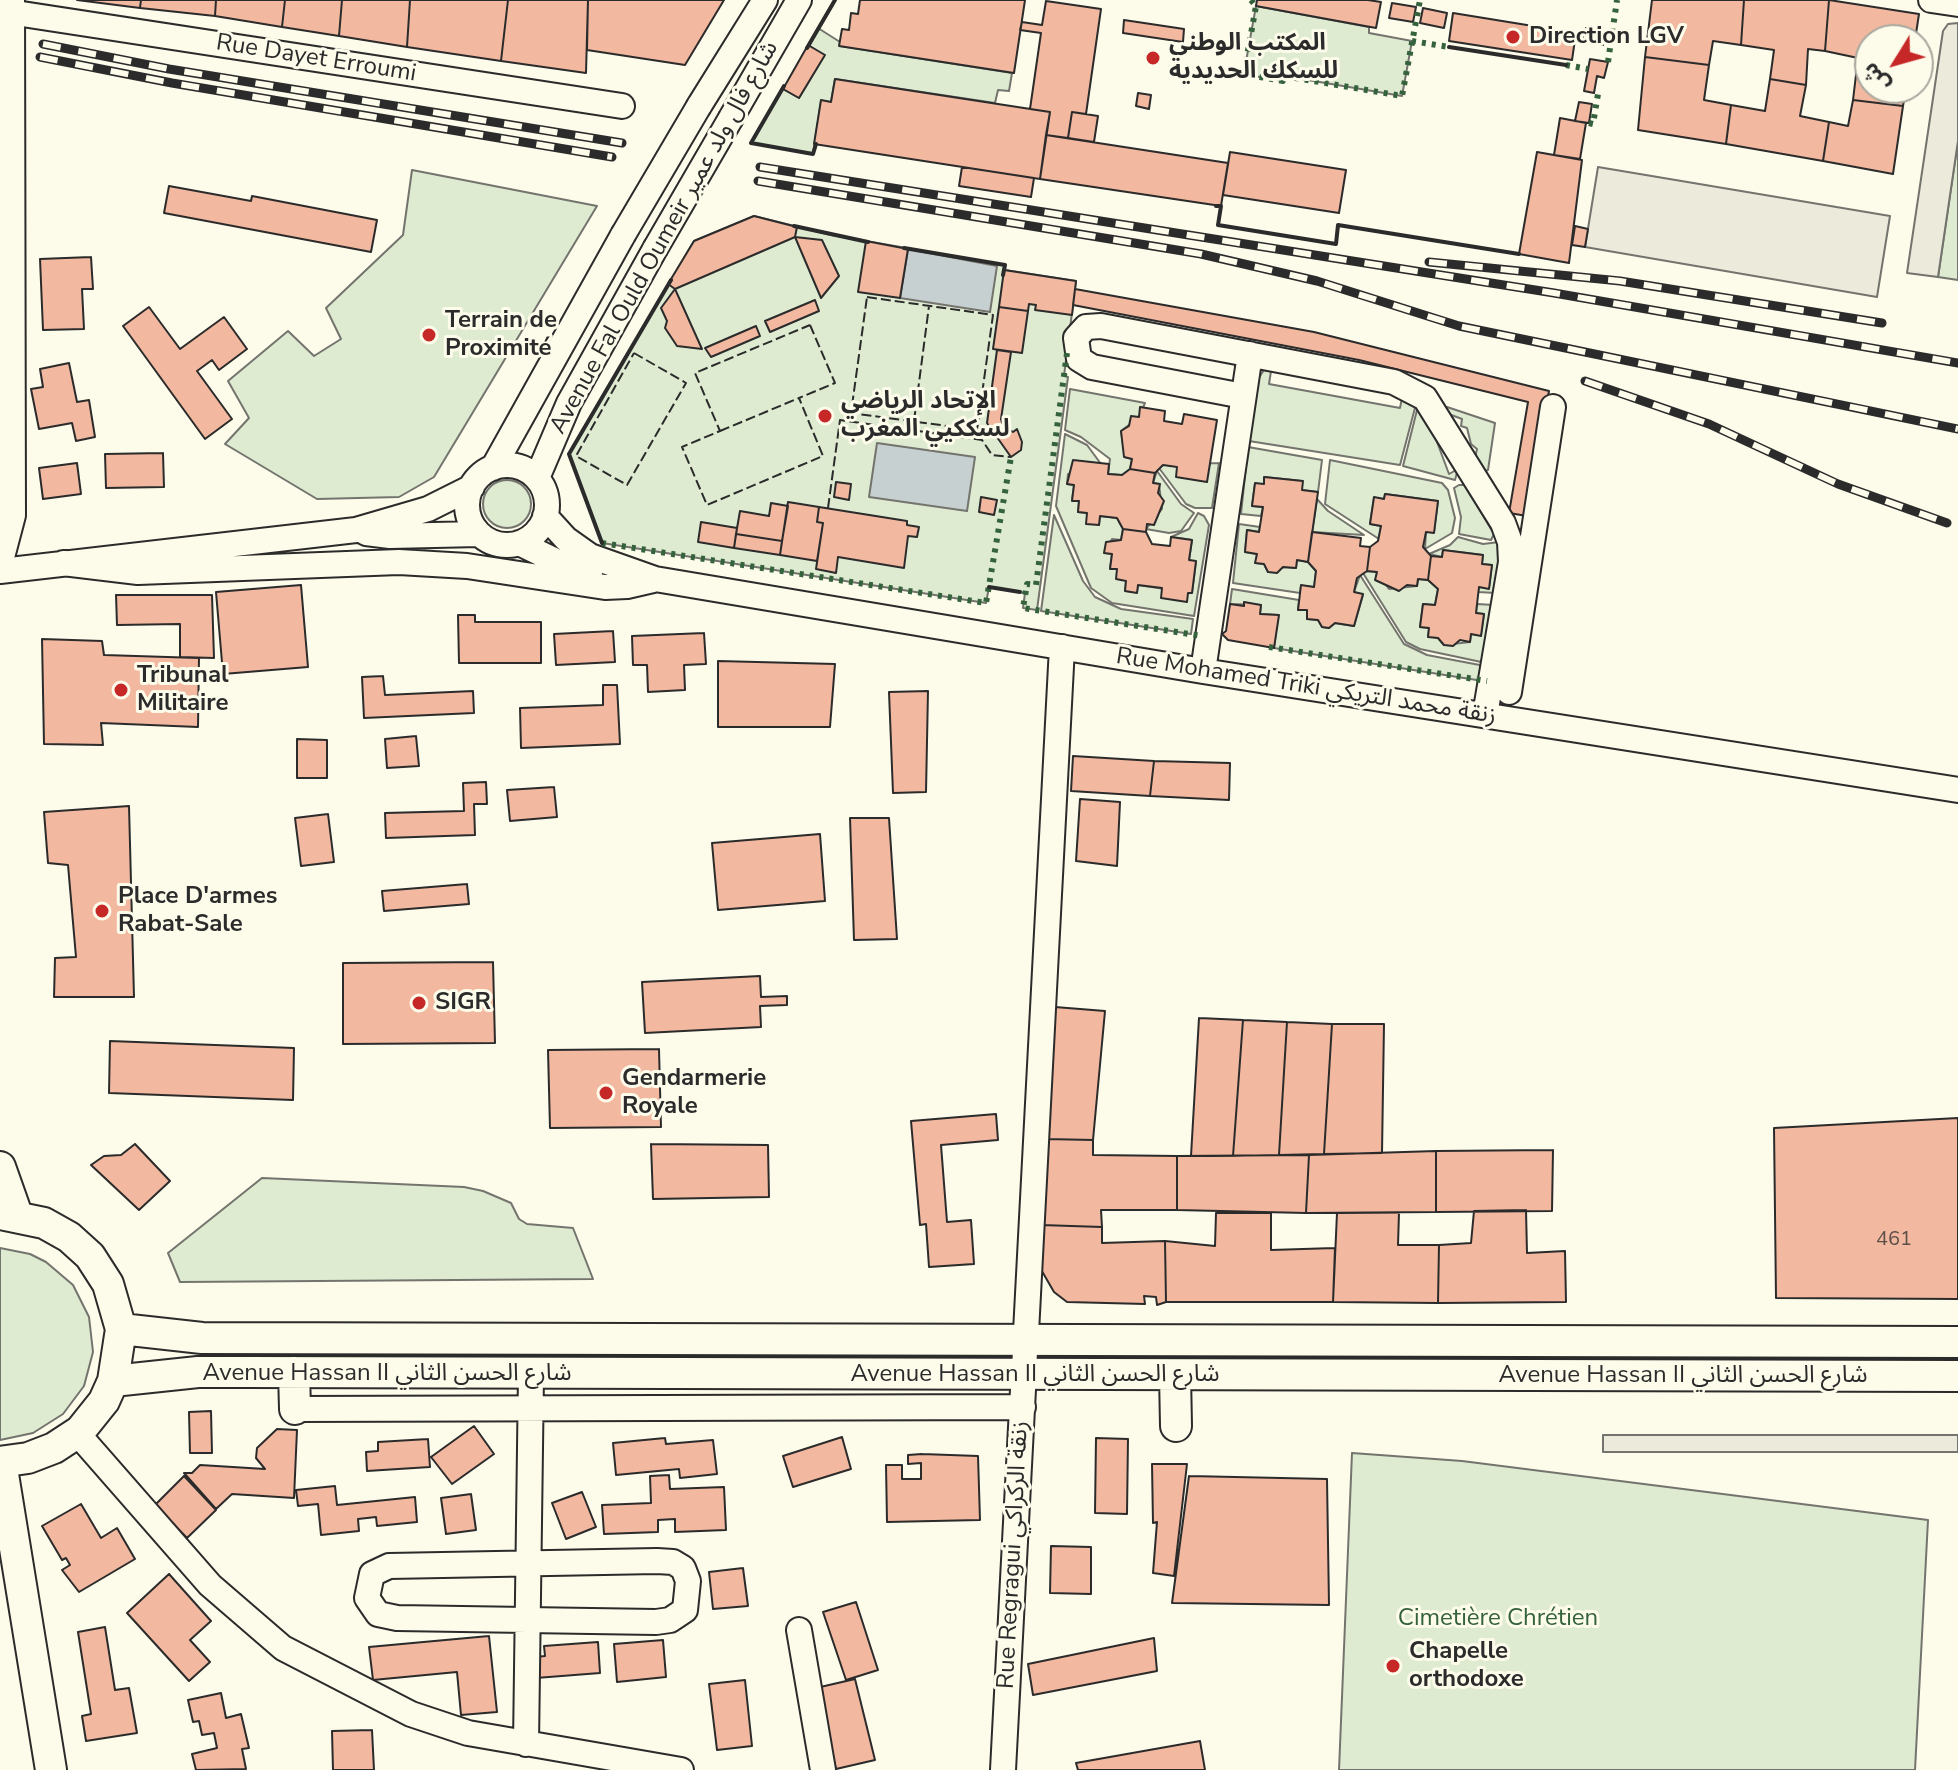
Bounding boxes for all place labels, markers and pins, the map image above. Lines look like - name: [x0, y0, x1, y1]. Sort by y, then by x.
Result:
- place label: Direction LGV: [1529, 23, 1684, 51]
- marker: Direction LGV: [1504, 28, 1522, 46]
- place label: المكتب الوطني للسكك الحديدية: [1169, 30, 1338, 86]
- marker: المكتب الوطني للسكك الحديدية: [1144, 49, 1162, 67]
- place label: Terrain de Proximité: [445, 307, 557, 363]
- marker: Terrain de Proximité: [420, 326, 438, 344]
- place label: الإتحاد الرياضي لسككيي المغرب: [841, 388, 1010, 444]
- marker: الإتحاد الرياضي لسككيي المغرب: [816, 407, 834, 425]
- place label: Tribunal Militaire: [137, 662, 229, 718]
- marker: Tribunal Militaire: [112, 681, 130, 699]
- place label: Place D'armes Rabat-Sale: [118, 883, 277, 939]
- marker: Place D'armes Rabat-Sale: [93, 902, 111, 920]
- place label: SIGR: [435, 989, 491, 1017]
- marker: SIGR: [410, 994, 428, 1012]
- place label: Gendarmerie Royale: [622, 1065, 766, 1121]
- marker: Gendarmerie Royale: [597, 1084, 615, 1102]
- place label: Chapelle orthodoxe: [1409, 1638, 1524, 1694]
- marker: Chapelle orthodoxe: [1384, 1657, 1402, 1675]

